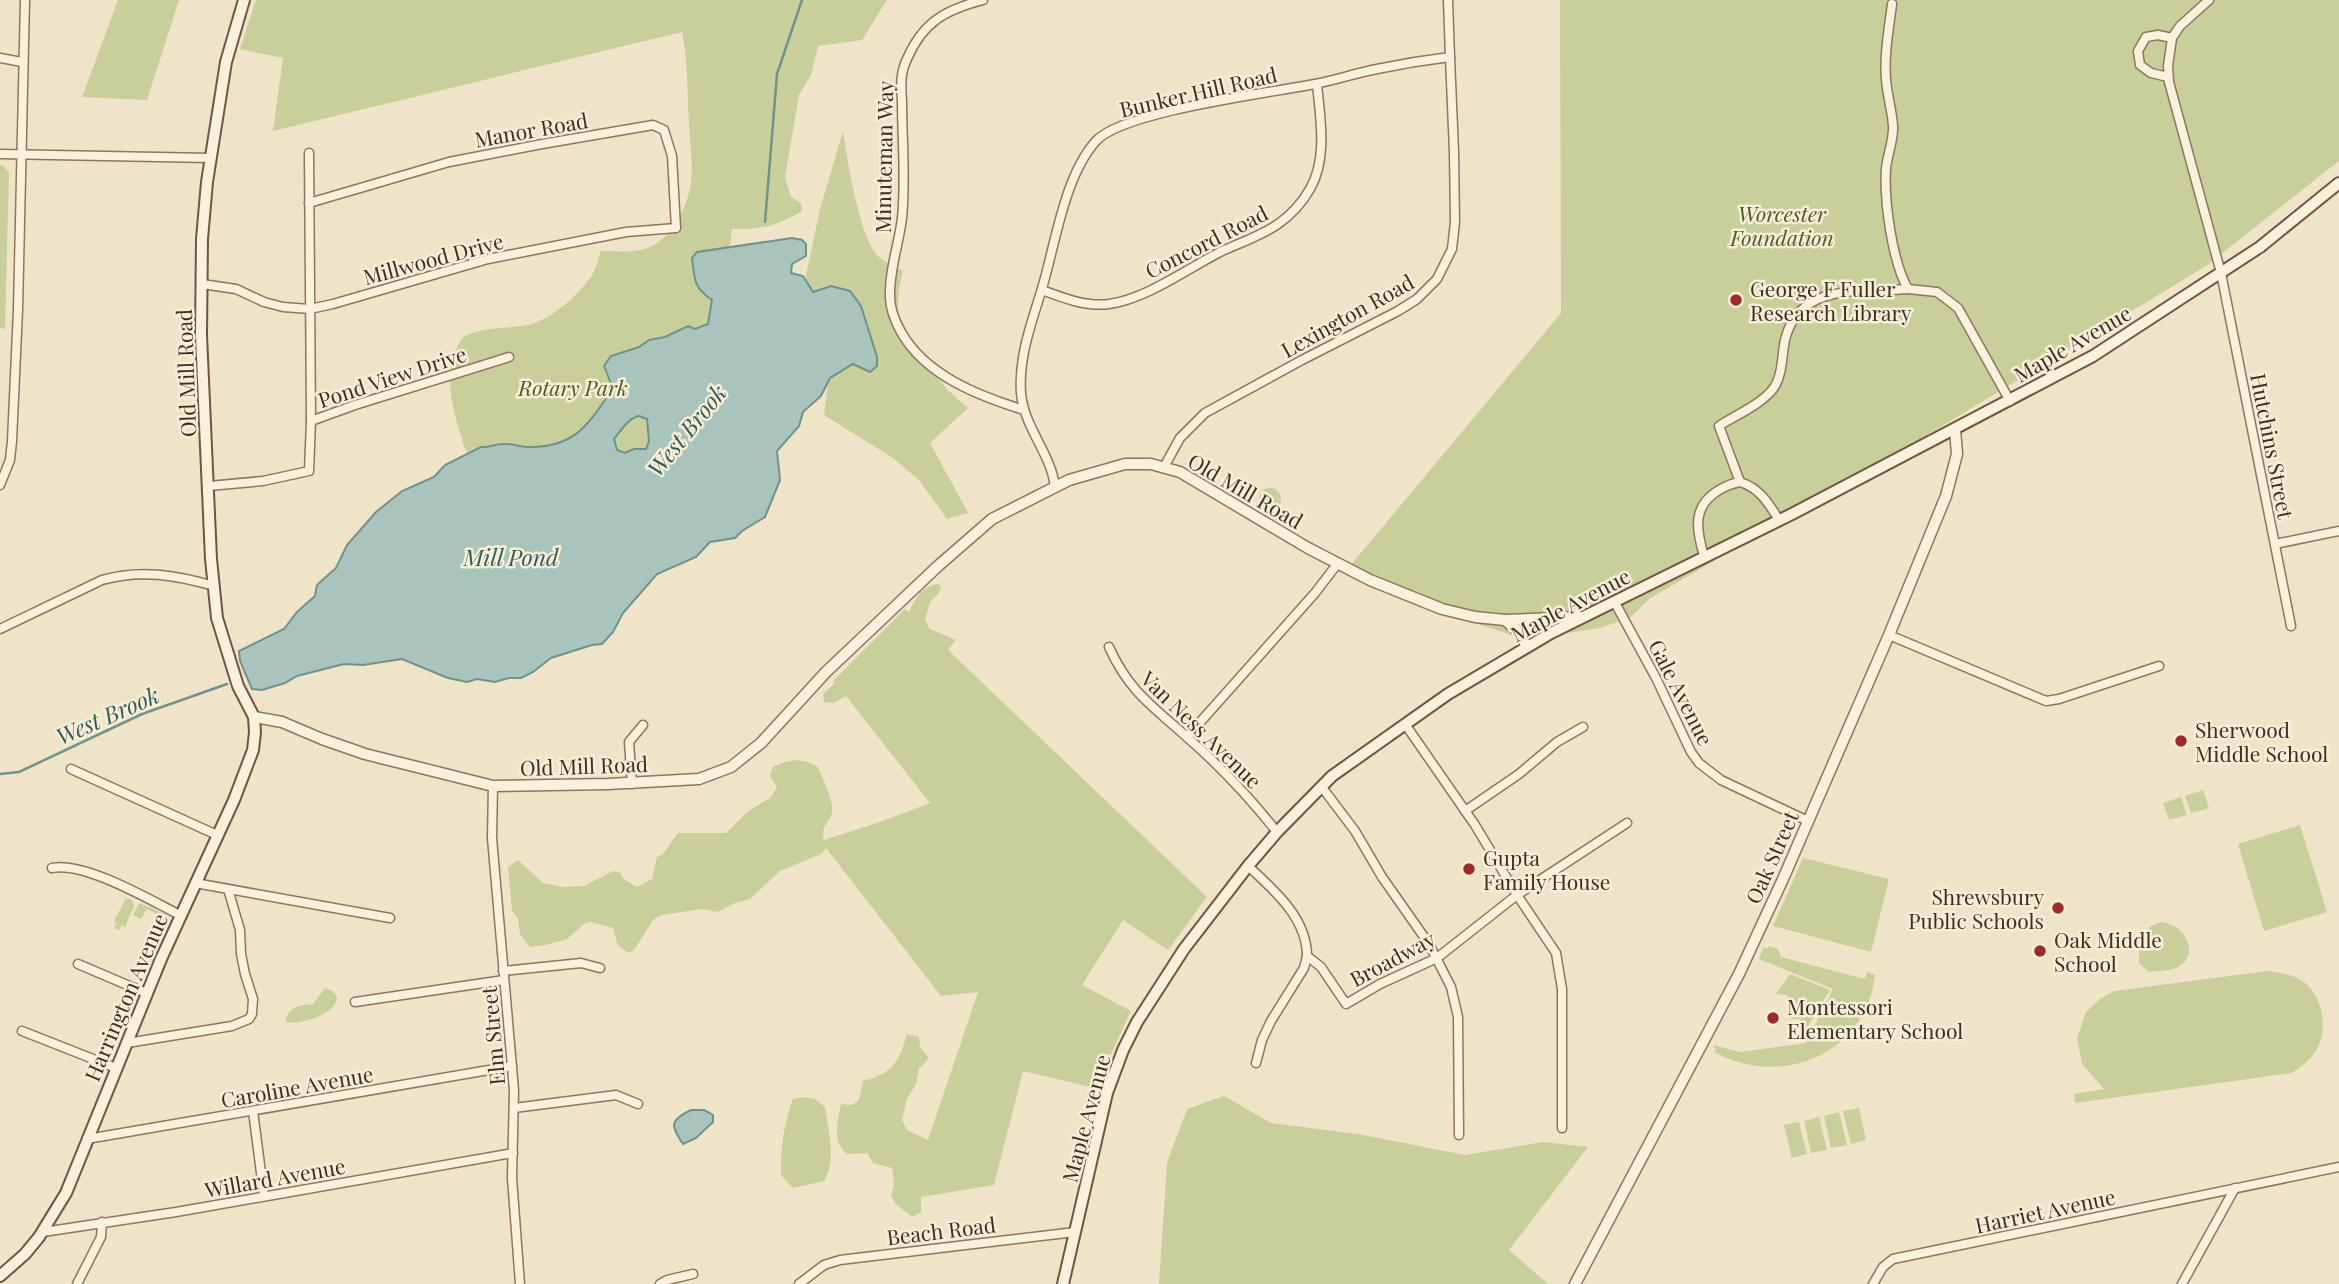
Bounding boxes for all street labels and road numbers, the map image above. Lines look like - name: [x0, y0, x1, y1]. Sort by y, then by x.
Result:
- street label: Bunker Hill Road: [1117, 59, 1279, 123]
- street label: Minuteman Way: [868, 80, 898, 233]
- street label: Manor Road: [472, 105, 590, 153]
- street label: Concord Road: [1140, 198, 1272, 284]
- street label: Millwood Drive: [360, 226, 506, 290]
- street label: Lexington Road: [1276, 267, 1418, 363]
- street label: Maple Avenue: [2008, 298, 2136, 388]
- street label: Old Mill Road: [169, 309, 201, 437]
- street label: Pond View Drive: [314, 339, 470, 413]
- street label: Hutchins Street: [2245, 371, 2301, 522]
- street label: Old Mill Road: [1184, 446, 1308, 534]
- street label: Maple Avenue: [1506, 561, 1634, 647]
- street label: Gale Avenue: [1643, 634, 1721, 750]
- street label: Van Ness Avenue: [1135, 663, 1268, 794]
- street label: Old Mill Road: [520, 749, 648, 781]
- street label: Oak Street: [1738, 806, 1804, 908]
- street label: Harrington Avenue: [77, 909, 173, 1085]
- street label: Broadway: [1344, 924, 1440, 992]
- street label: Elm Street: [474, 985, 510, 1087]
- street label: Maple Avenue: [1055, 1051, 1115, 1185]
- street label: Caroline Avenue: [219, 1059, 375, 1113]
- street label: Willard Avenue: [202, 1151, 347, 1203]
- street label: Harriet Avenue: [1972, 1181, 2118, 1239]
- street label: Beach Road: [885, 1209, 997, 1251]

